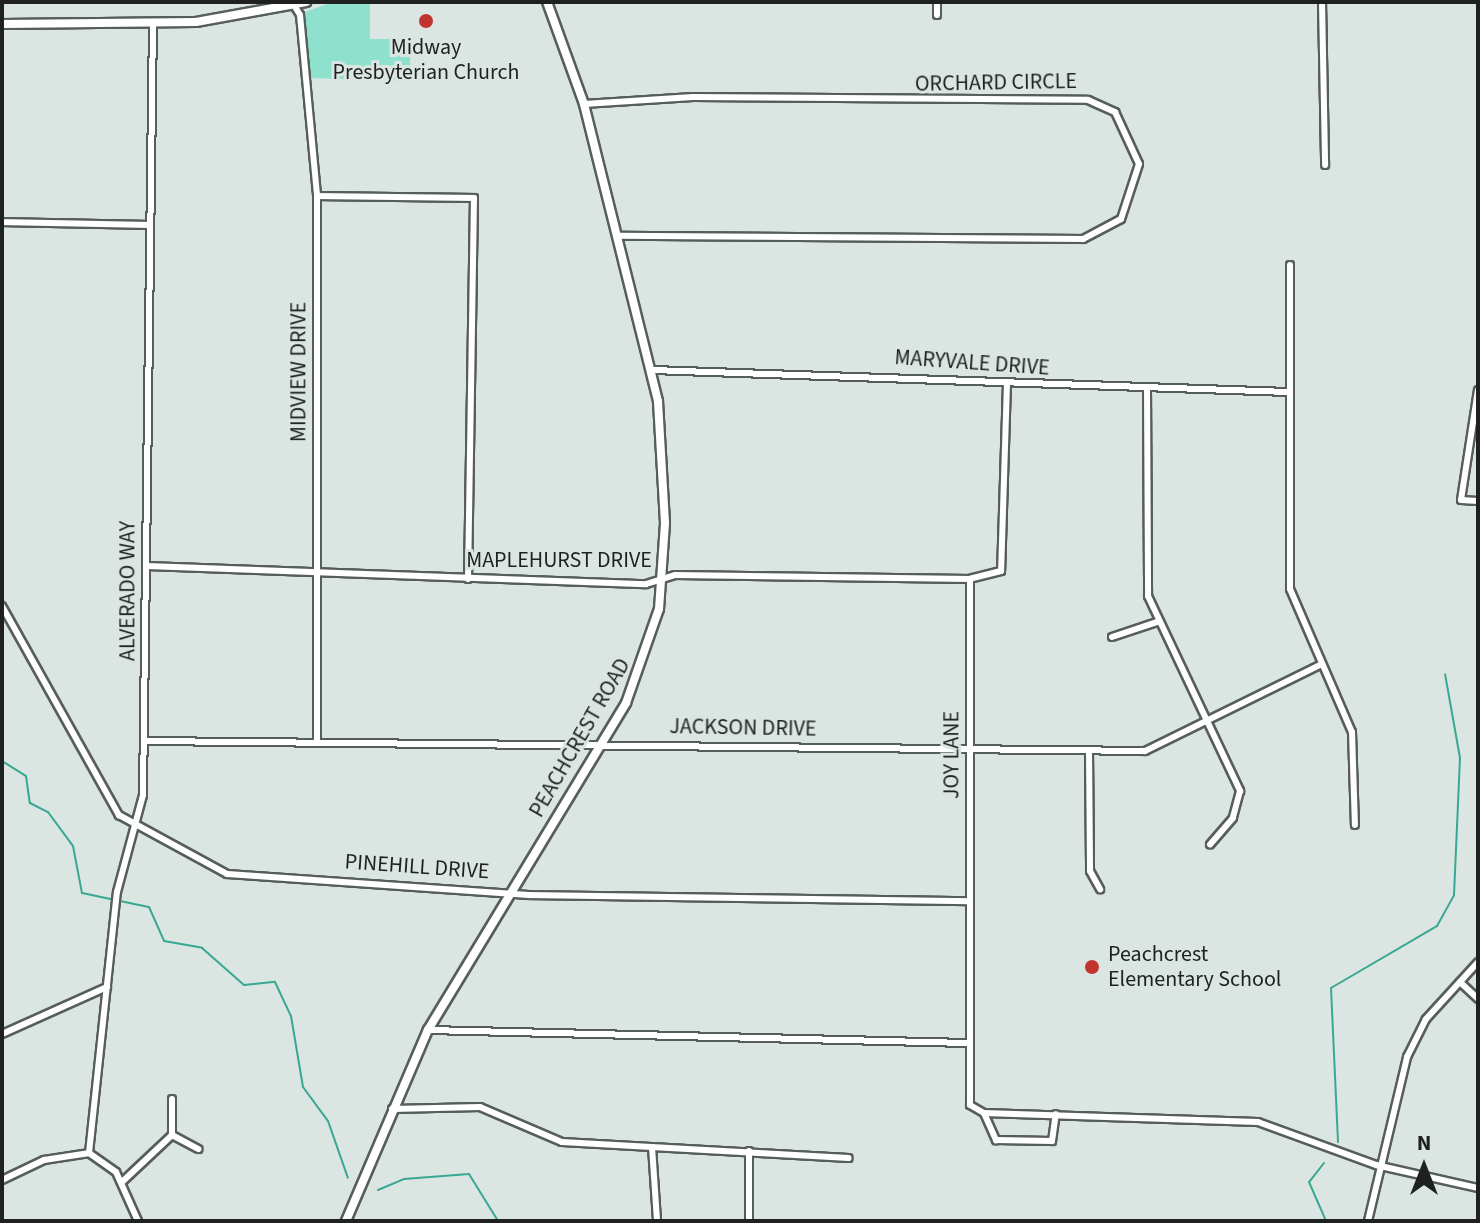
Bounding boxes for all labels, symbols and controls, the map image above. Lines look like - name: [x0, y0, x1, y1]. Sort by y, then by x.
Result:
- marker: Midway Presbyterian Church: [417, 12, 435, 30]
- place label: Midway Presbyterian Church: [333, 34, 519, 86]
- street label: ORCHARD CIRCLE: [915, 68, 1077, 98]
- street label: MIDVIEW DRIVE: [286, 302, 312, 442]
- street label: MARYVALE DRIVE: [894, 344, 1050, 382]
- street label: ALVERADO WAY: [115, 521, 141, 661]
- street label: MAPLEHURST DRIVE: [466, 548, 652, 574]
- street label: PEACHCREST ROAD: [524, 654, 636, 822]
- street label: JOY LANE: [939, 711, 965, 799]
- street label: JACKSON DRIVE: [669, 714, 817, 742]
- street label: PINEHILL DRIVE: [344, 849, 490, 885]
- place label: Peachcrest Elementary School: [1108, 941, 1281, 992]
- marker: Peachcrest Elementary School: [1083, 958, 1101, 976]
- north arrow: [1384, 1127, 1464, 1207]
- text: N: [1417, 1127, 1431, 1159]

